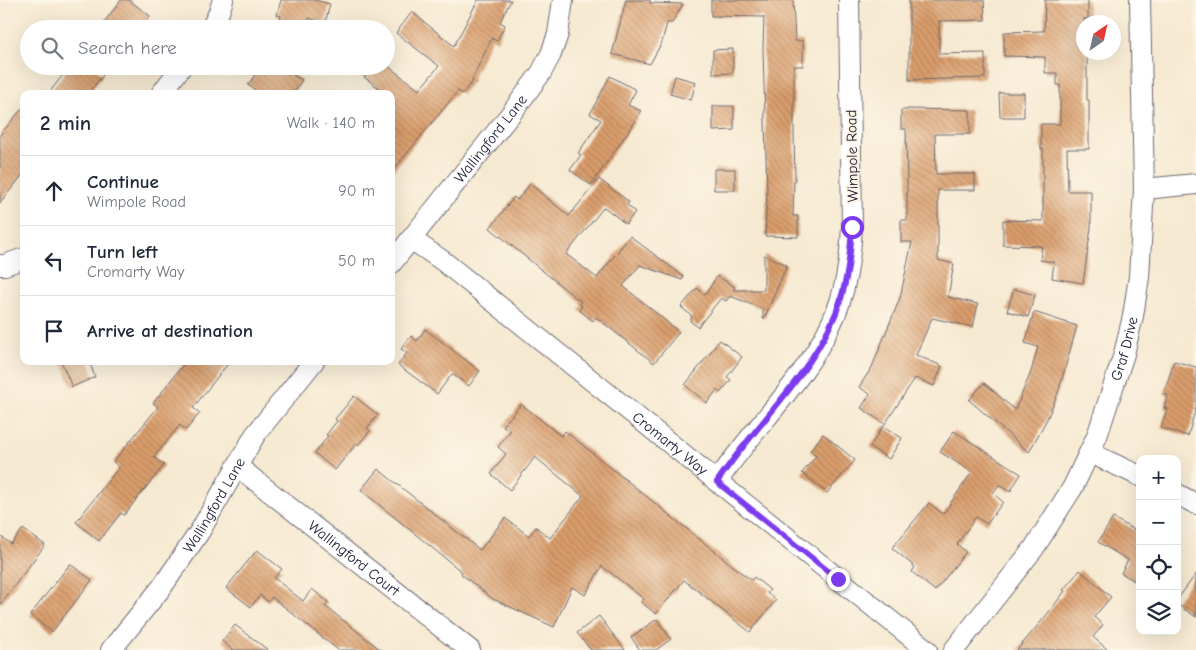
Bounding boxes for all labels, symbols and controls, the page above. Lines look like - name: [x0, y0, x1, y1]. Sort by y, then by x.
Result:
- north arrow: [1076, 15, 1121, 60]
- search box: [20, 20, 395, 75]
- icon: search: [38, 34, 66, 62]
- text: Search here: [78, 37, 177, 59]
- street label: Wallingford Lane: [450, 91, 531, 186]
- street label: Wimpole Road: [842, 109, 862, 203]
- text: 2 min: [40, 111, 91, 135]
- text: Walk · 140 m: [287, 114, 375, 132]
- text: Continue: [87, 171, 159, 193]
- icon: ahead: [40, 177, 68, 205]
- text: 90 m: [338, 182, 375, 200]
- text: Wimpole Road: [87, 193, 186, 211]
- route start: [841, 216, 864, 239]
- text: Turn left: [87, 241, 158, 263]
- icon: left: [40, 247, 68, 275]
- text: 50 m: [338, 252, 375, 270]
- text: Cromarty Way: [87, 263, 184, 281]
- street label: Graf Drive: [1107, 314, 1142, 383]
- icon: arrive: [40, 317, 68, 345]
- text: Arrive at destination: [87, 320, 253, 342]
- street label: Cromarty Way: [629, 408, 711, 479]
- street label: Wallingford Lane: [179, 454, 249, 556]
- map controls: [1136, 455, 1181, 635]
- button: +: [1136, 455, 1181, 500]
- button: −: [1136, 500, 1181, 545]
- street label: Wallingford Court: [305, 517, 404, 600]
- button: locate: [1136, 545, 1181, 590]
- route end: [827, 568, 850, 591]
- button: layers: [1136, 590, 1181, 635]

